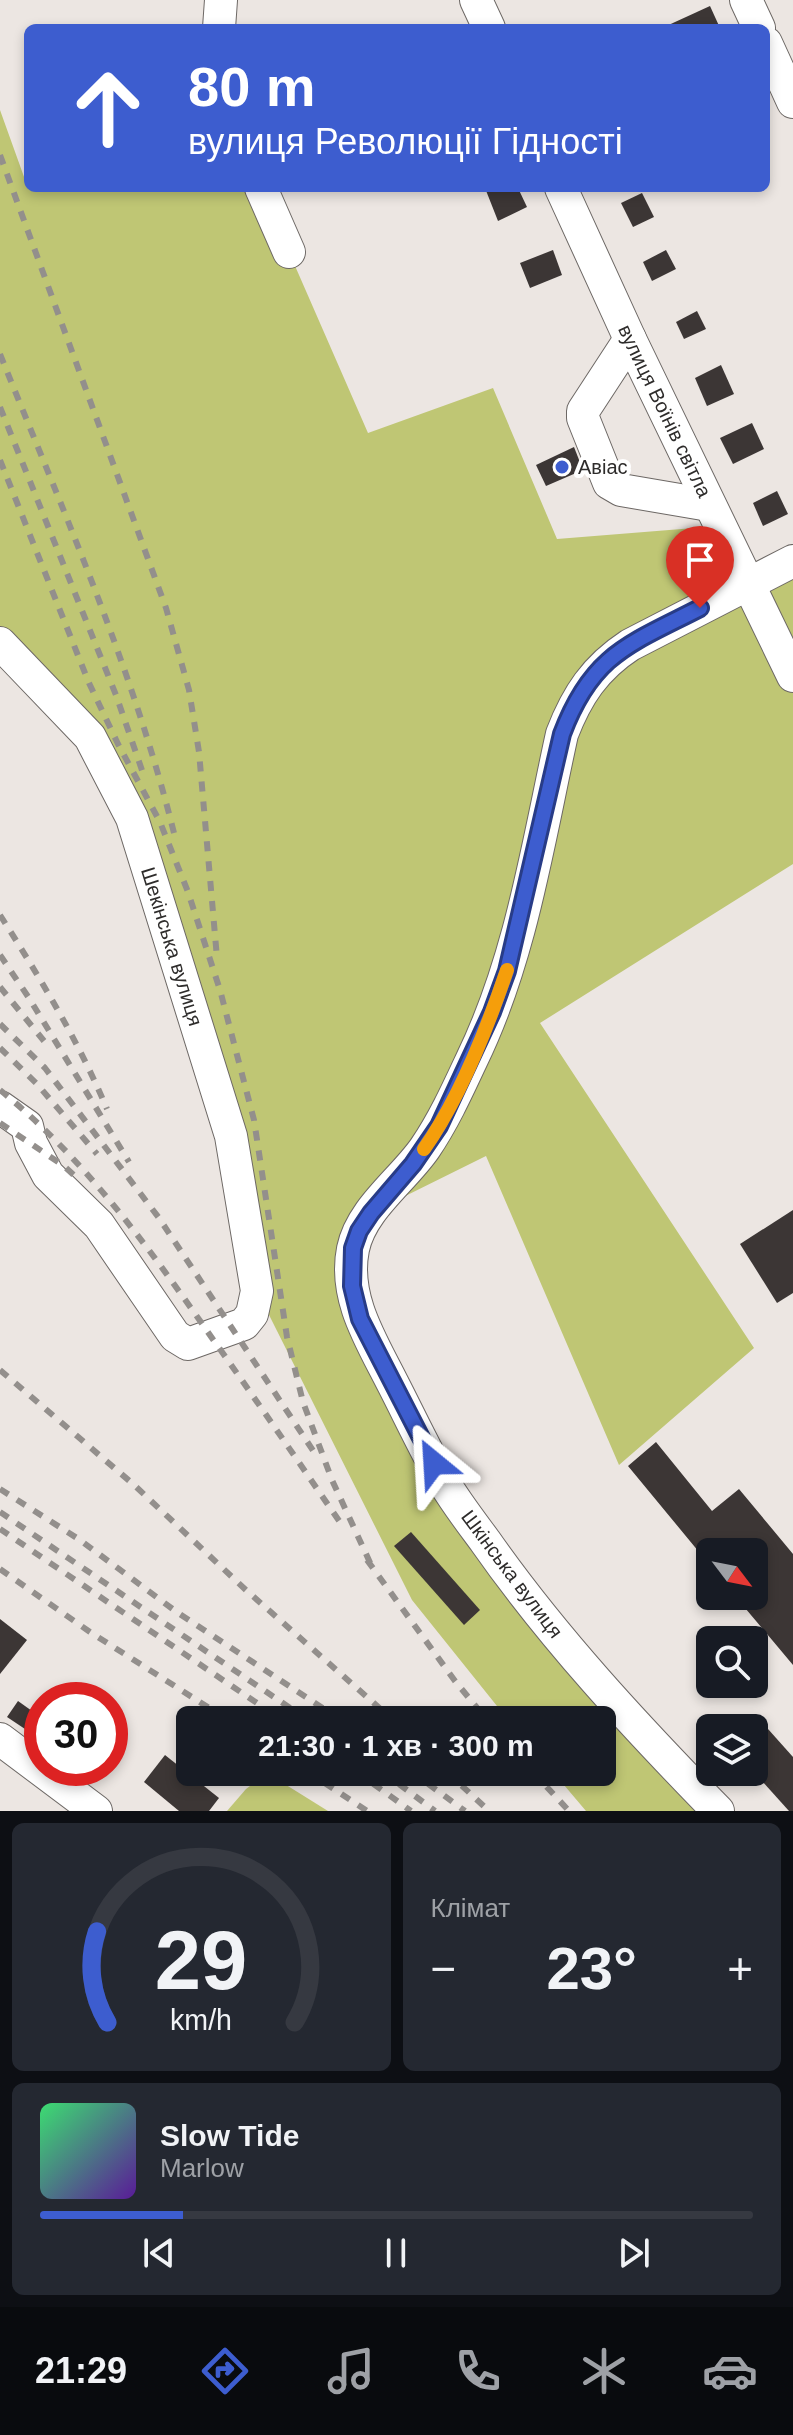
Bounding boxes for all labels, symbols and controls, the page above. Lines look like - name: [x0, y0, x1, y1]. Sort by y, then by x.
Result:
- text: 80 m: [188, 55, 316, 118]
- icon: ahead: [56, 56, 160, 160]
- text: вулиця Революції Гідності: [188, 121, 623, 162]
- street label: вулиця Воїнів світла: [614, 321, 716, 502]
- place label: Авіас: [578, 456, 628, 478]
- marker: Авіас: [553, 458, 571, 476]
- pin: [666, 526, 734, 608]
- icon: arrive: [678, 538, 722, 582]
- street label: Шекінська вулиця: [137, 865, 207, 1029]
- position arrow: [392, 1421, 476, 1505]
- street label: Шкінська вулиця: [457, 1506, 567, 1642]
- north arrow: [696, 1538, 768, 1610]
- map controls: [696, 1538, 768, 1786]
- button: search: [696, 1626, 768, 1698]
- speed limit sign: 30: [24, 1682, 128, 1786]
- button: layers: [696, 1714, 768, 1786]
- text: 21:30 · 1 хв · 300 m: [258, 1729, 534, 1762]
- text: Клімат: [431, 1893, 510, 1923]
- text: 29: [155, 1914, 248, 2007]
- text: 23°: [546, 1935, 637, 2002]
- text: −: [431, 1944, 456, 1993]
- text: +: [727, 1944, 753, 1993]
- text: km/h: [170, 2004, 232, 2036]
- text: Slow Tide: [160, 2119, 299, 2152]
- text: Marlow: [160, 2153, 244, 2183]
- icon: previous: [137, 2231, 181, 2275]
- icon: pause: [374, 2231, 418, 2275]
- icon: next: [612, 2231, 656, 2275]
- icon: directions: [197, 2343, 253, 2399]
- icon: music: [323, 2343, 379, 2399]
- icon: phone: [450, 2343, 506, 2399]
- icon: climate: [576, 2343, 632, 2399]
- icon: car: [702, 2343, 758, 2399]
- text: 21:29: [35, 2350, 127, 2391]

